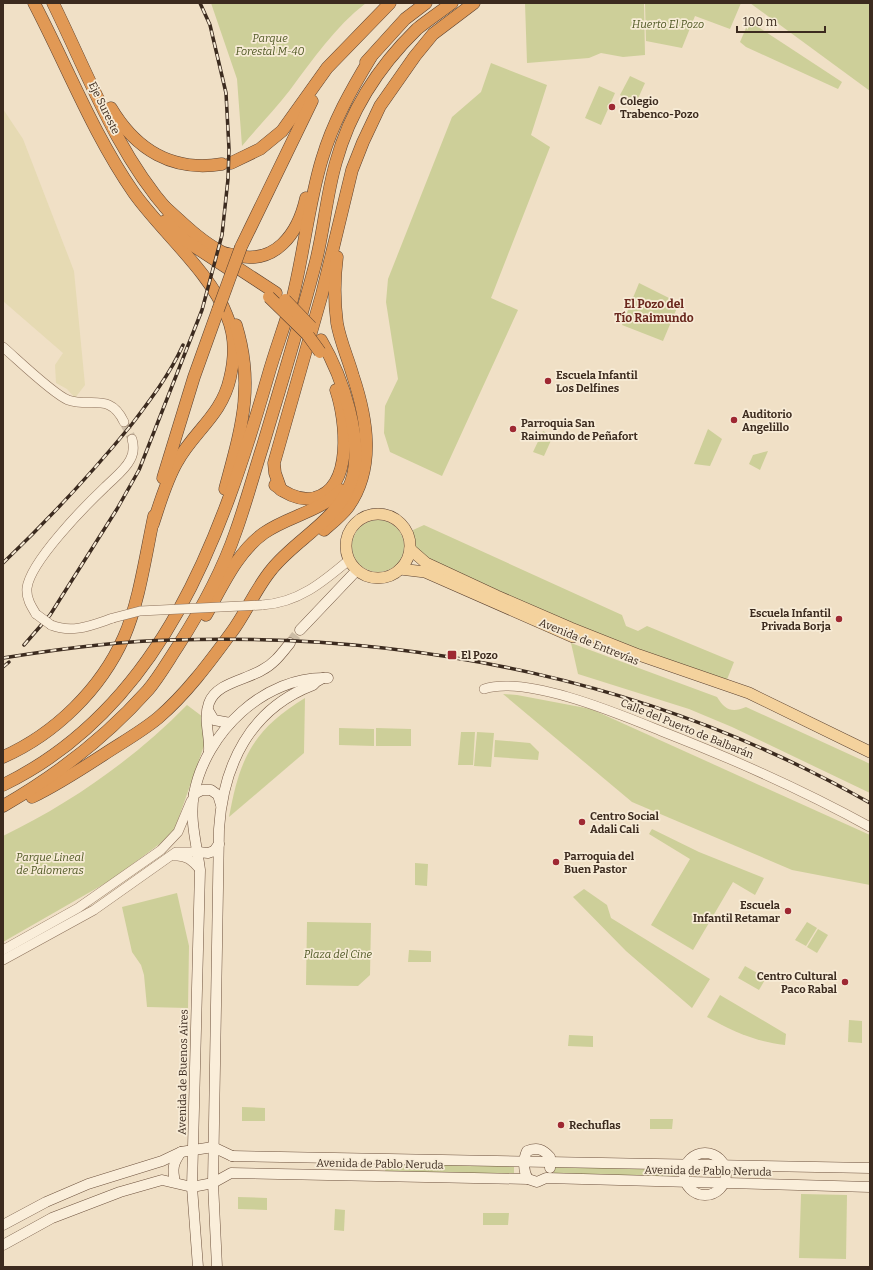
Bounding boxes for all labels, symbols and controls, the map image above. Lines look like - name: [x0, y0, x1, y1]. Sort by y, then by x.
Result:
- scale bar: [737, 8, 825, 34]
- text: 100 m: [743, 15, 778, 29]
- park label: Huerto El Pozo: [632, 18, 704, 31]
- park label: Parque Forestal M-40: [235, 32, 305, 58]
- street label: Eje Sureste: [86, 80, 122, 136]
- place label: Colegio Trabenco-Pozo: [620, 95, 699, 121]
- marker: Colegio Trabenco-Pozo: [607, 102, 617, 112]
- district label: El Pozo del Tío Raimundo: [614, 297, 694, 325]
- place label: Escuela Infantil Los Delfines: [556, 369, 638, 395]
- marker: Escuela Infantil Los Delfines: [543, 376, 553, 386]
- place label: Auditorio Angelillo: [742, 408, 792, 434]
- marker: Auditorio Angelillo: [729, 415, 739, 425]
- place label: Parroquia San Raimundo de Peñafort: [521, 417, 639, 443]
- marker: Parroquia San Raimundo de Peñafort: [508, 424, 518, 434]
- place label: Escuela Infantil Privada Borja: [749, 607, 832, 633]
- marker: Escuela Infantil Privada Borja: [834, 614, 844, 624]
- street label: Avenida de Entrevías: [537, 616, 641, 668]
- marker: El Pozo: [446, 649, 458, 661]
- place label: El Pozo: [461, 649, 498, 662]
- street label: Calle del Puerto de Balbarán: [619, 696, 756, 762]
- place label: Centro Social Adali Cali: [590, 810, 660, 836]
- marker: Centro Social Adali Cali: [577, 817, 587, 827]
- place label: Parroquia del Buen Pastor: [564, 850, 635, 876]
- park label: Parque Lineal de Palomeras: [16, 851, 84, 877]
- marker: Parroquia del Buen Pastor: [551, 857, 561, 867]
- place label: Escuela Infantil Retamar: [693, 899, 781, 925]
- marker: Escuela Infantil Retamar: [783, 906, 793, 916]
- park label: Plaza del Cine: [304, 948, 373, 961]
- place label: Centro Cultural Paco Rabal: [757, 970, 838, 996]
- marker: Centro Cultural Paco Rabal: [840, 977, 850, 987]
- street label: Avenida de Buenos Aires: [175, 1009, 191, 1135]
- place label: Rechuflas: [569, 1119, 621, 1132]
- marker: Rechuflas: [556, 1120, 566, 1130]
- street label: Avenida de Pablo Neruda: [316, 1156, 444, 1172]
- street label: Avenida de Pablo Neruda: [644, 1163, 772, 1179]

